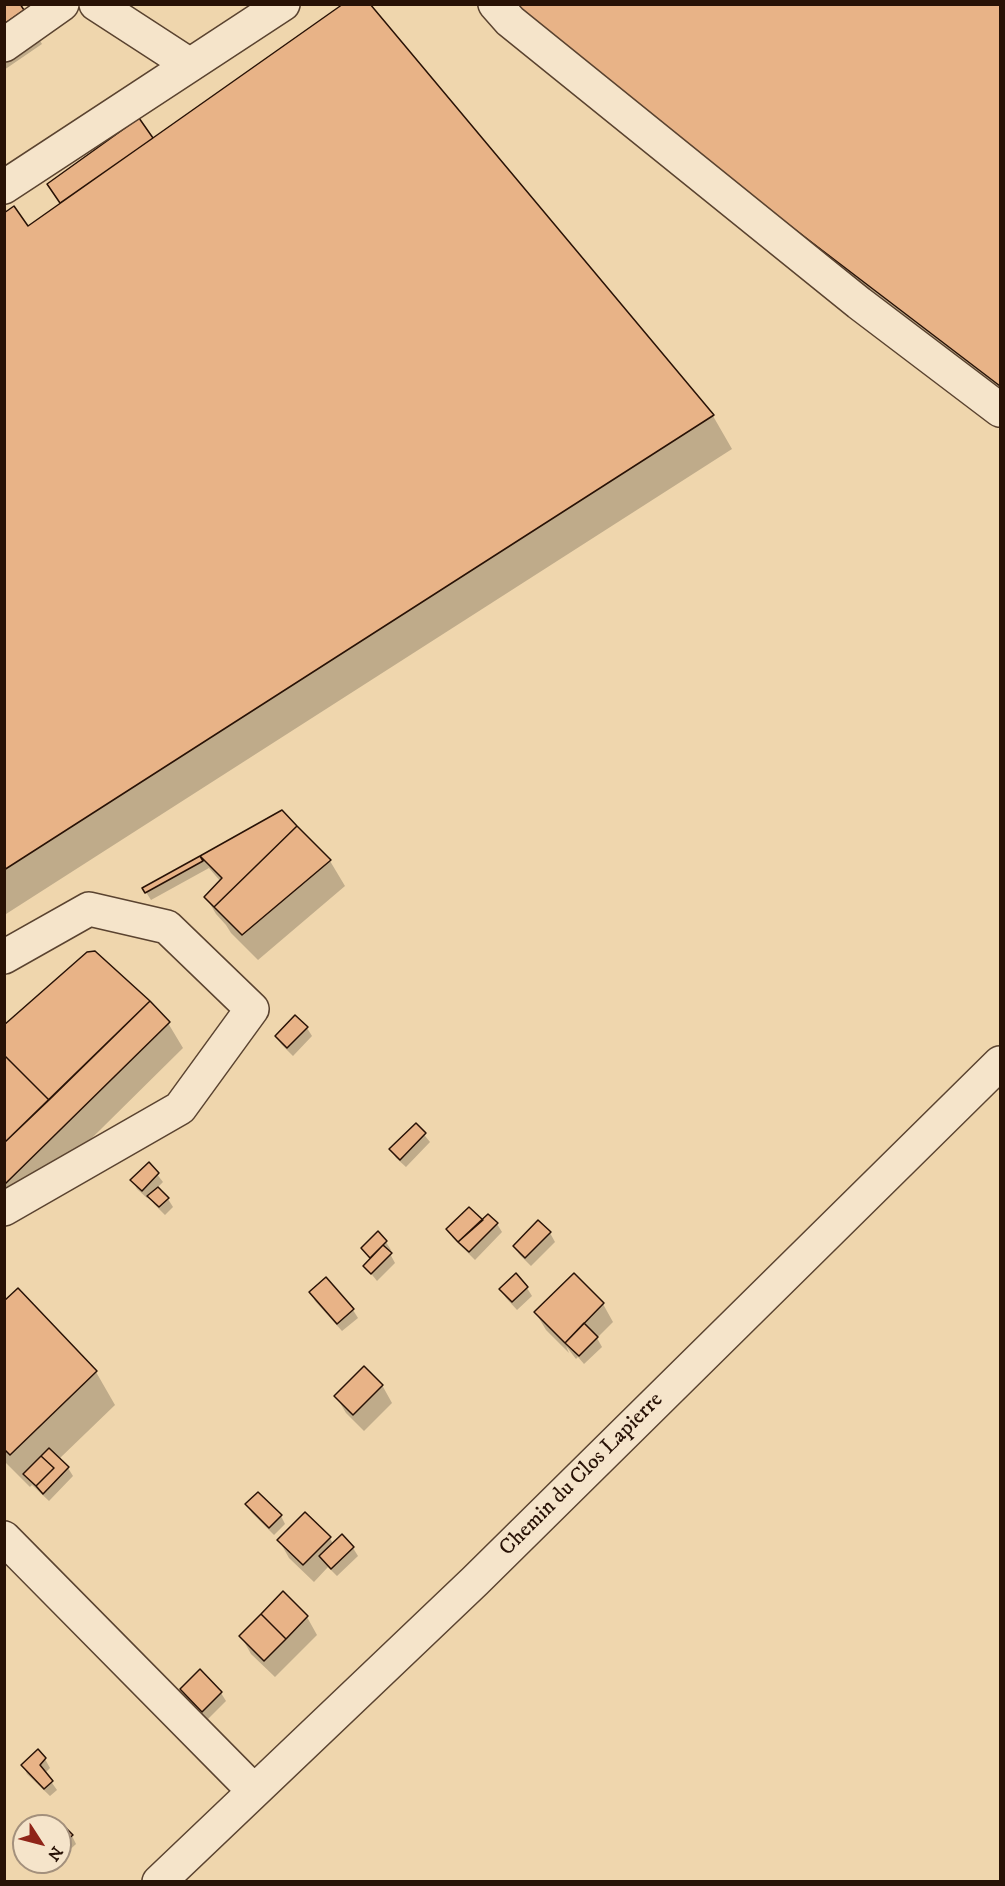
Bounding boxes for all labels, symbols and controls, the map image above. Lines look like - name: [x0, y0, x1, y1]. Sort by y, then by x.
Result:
- street label: Chemin du Clos Lapierre: [495, 1388, 669, 1562]
- north arrow: [12, 1814, 72, 1874]
- text: N: [43, 1842, 67, 1865]

